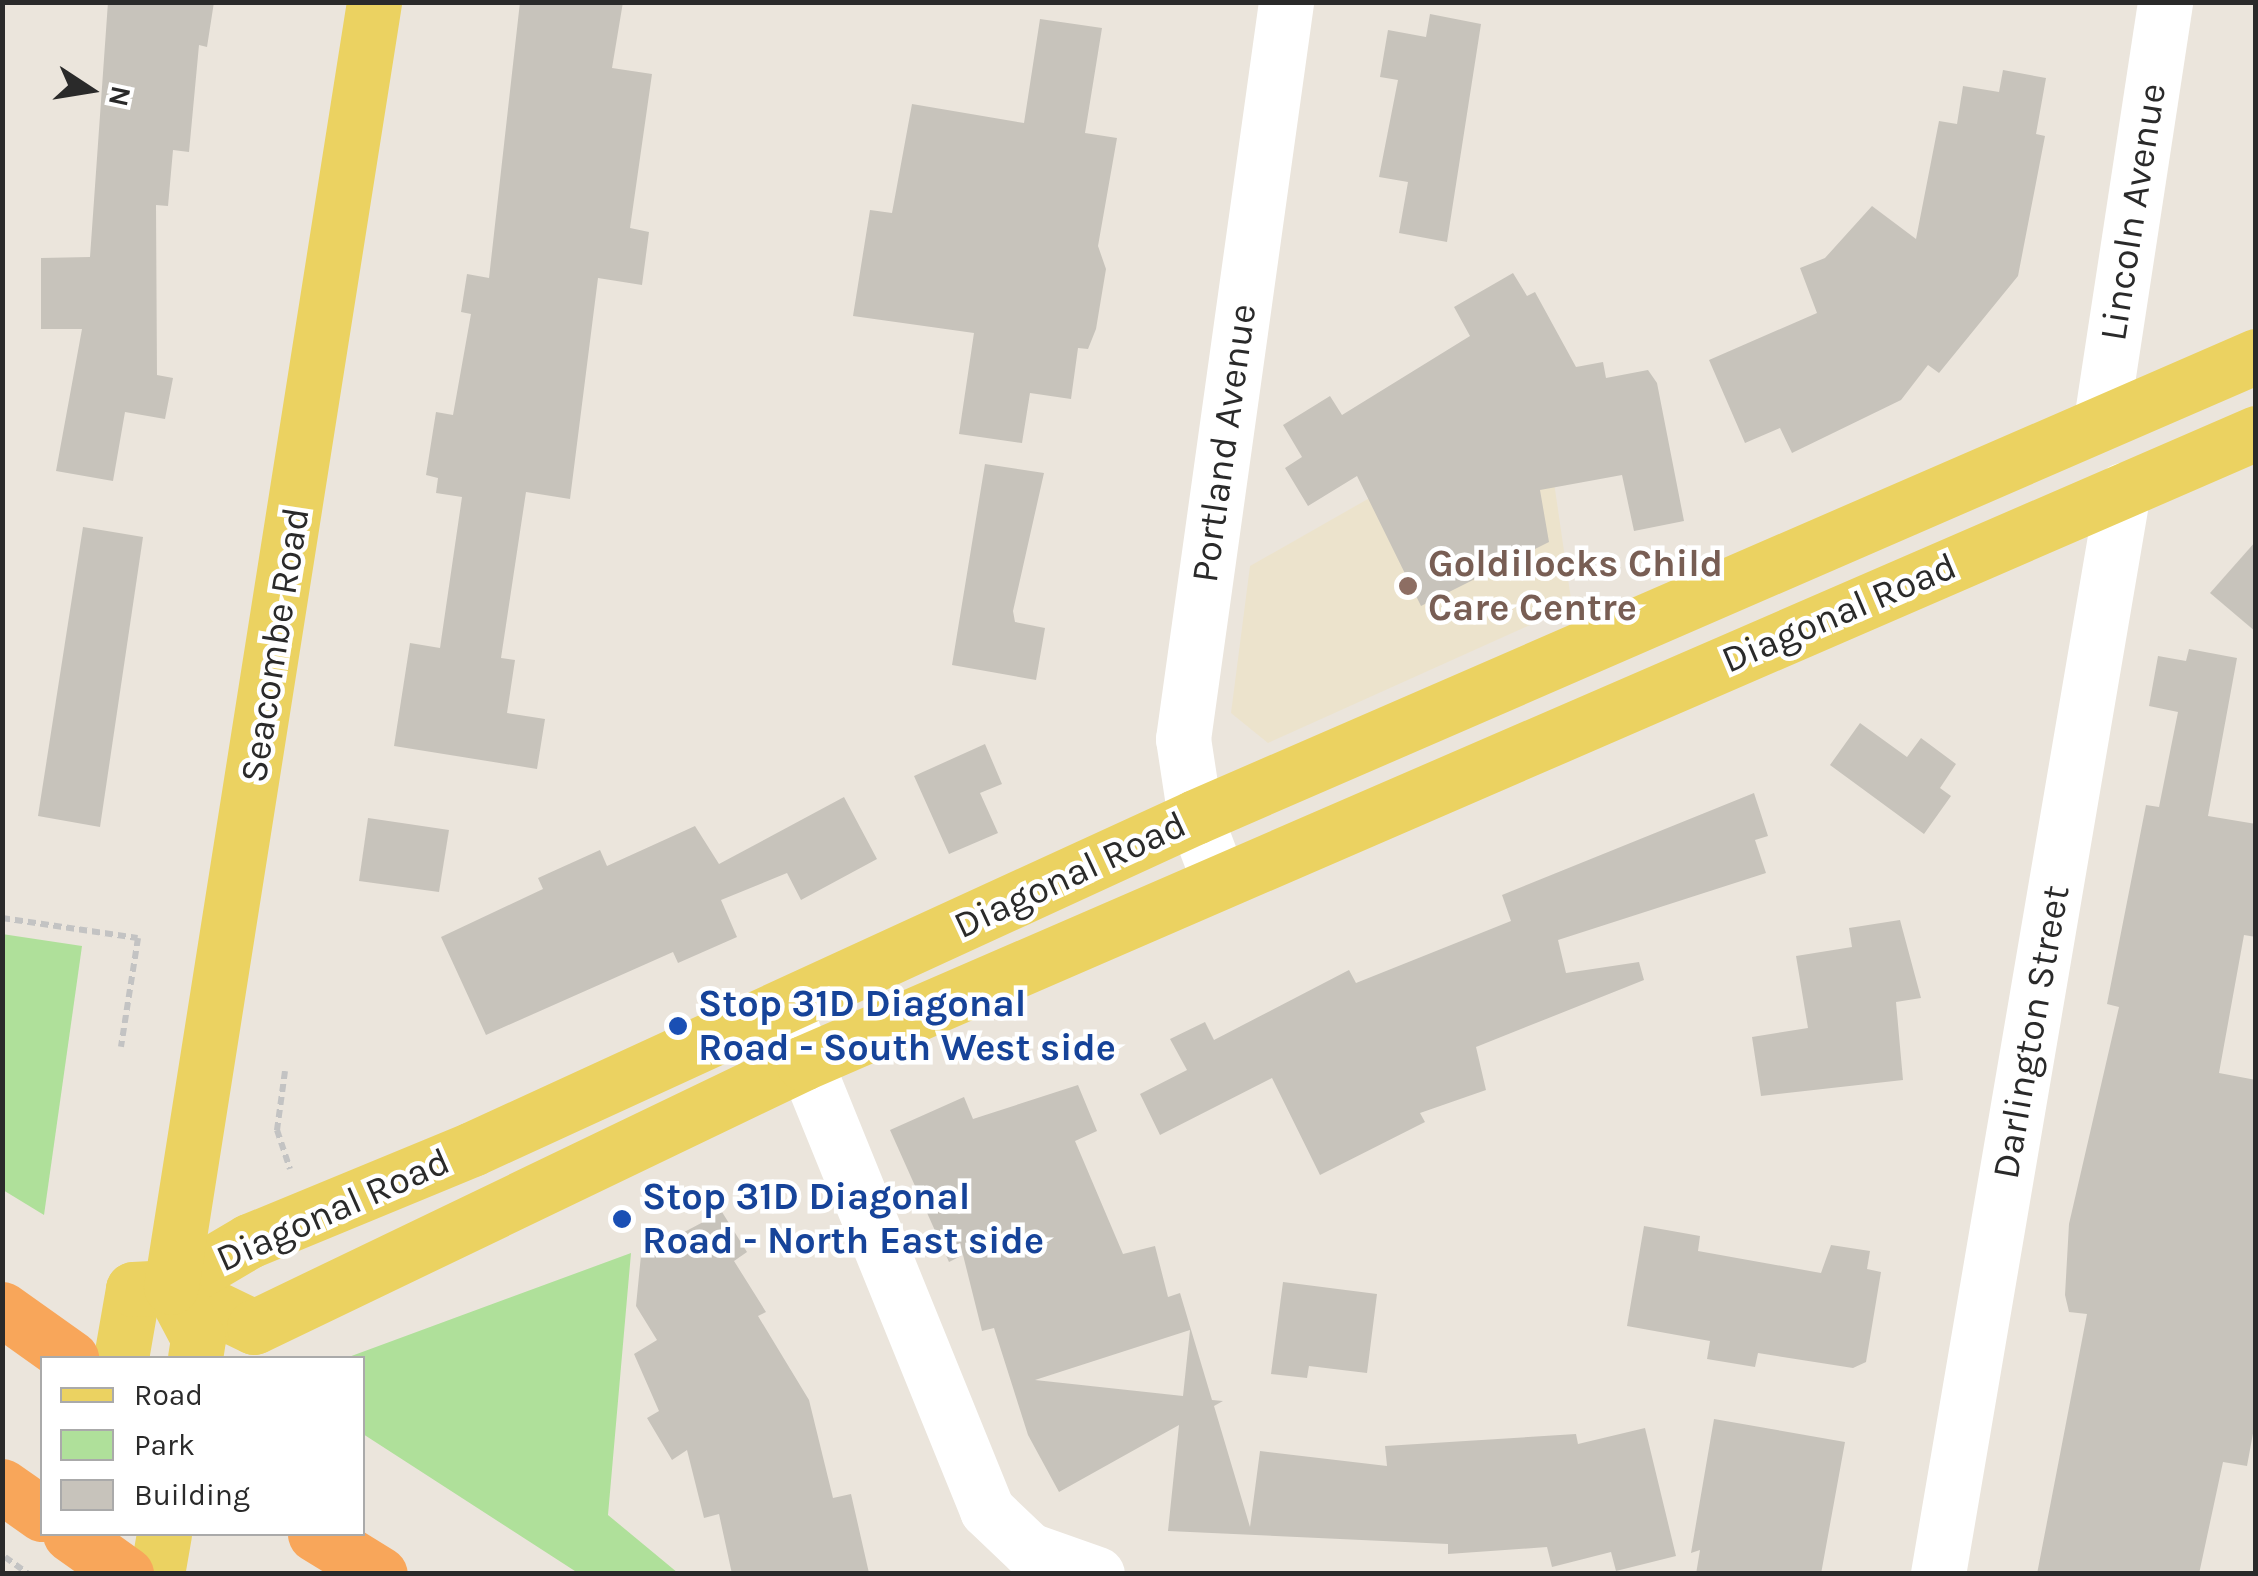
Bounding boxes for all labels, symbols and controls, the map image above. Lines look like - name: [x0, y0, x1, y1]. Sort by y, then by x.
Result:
- north arrow: [40, 40, 140, 140]
- street label: Lincoln Avenue: [2090, 80, 2176, 344]
- text: N: [102, 83, 138, 110]
- street label: Portland Avenue: [1182, 301, 1266, 585]
- street label: Seacombe Road: [231, 504, 319, 786]
- place label: Goldilocks Child Care Centre: [1428, 541, 1723, 630]
- street label: Diagonal Road: [1715, 543, 1963, 683]
- marker: Goldilocks Child Care Centre: [1397, 575, 1419, 597]
- street label: Diagonal Road: [947, 801, 1193, 949]
- street label: Darlington Street: [1983, 882, 2079, 1182]
- place label: Stop 31D Diagonal Road - South West side: [698, 981, 1116, 1070]
- marker: Stop 31D Diagonal Road - South West side: [667, 1015, 689, 1037]
- street label: Diagonal Road: [209, 1138, 457, 1282]
- place label: Stop 31D Diagonal Road - North East side: [642, 1174, 1044, 1264]
- marker: Stop 31D Diagonal Road - North East side: [611, 1208, 633, 1230]
- legend: [40, 1356, 365, 1536]
- text: Road: [134, 1377, 203, 1413]
- text: Park: [134, 1427, 195, 1463]
- text: Building: [134, 1477, 250, 1513]

